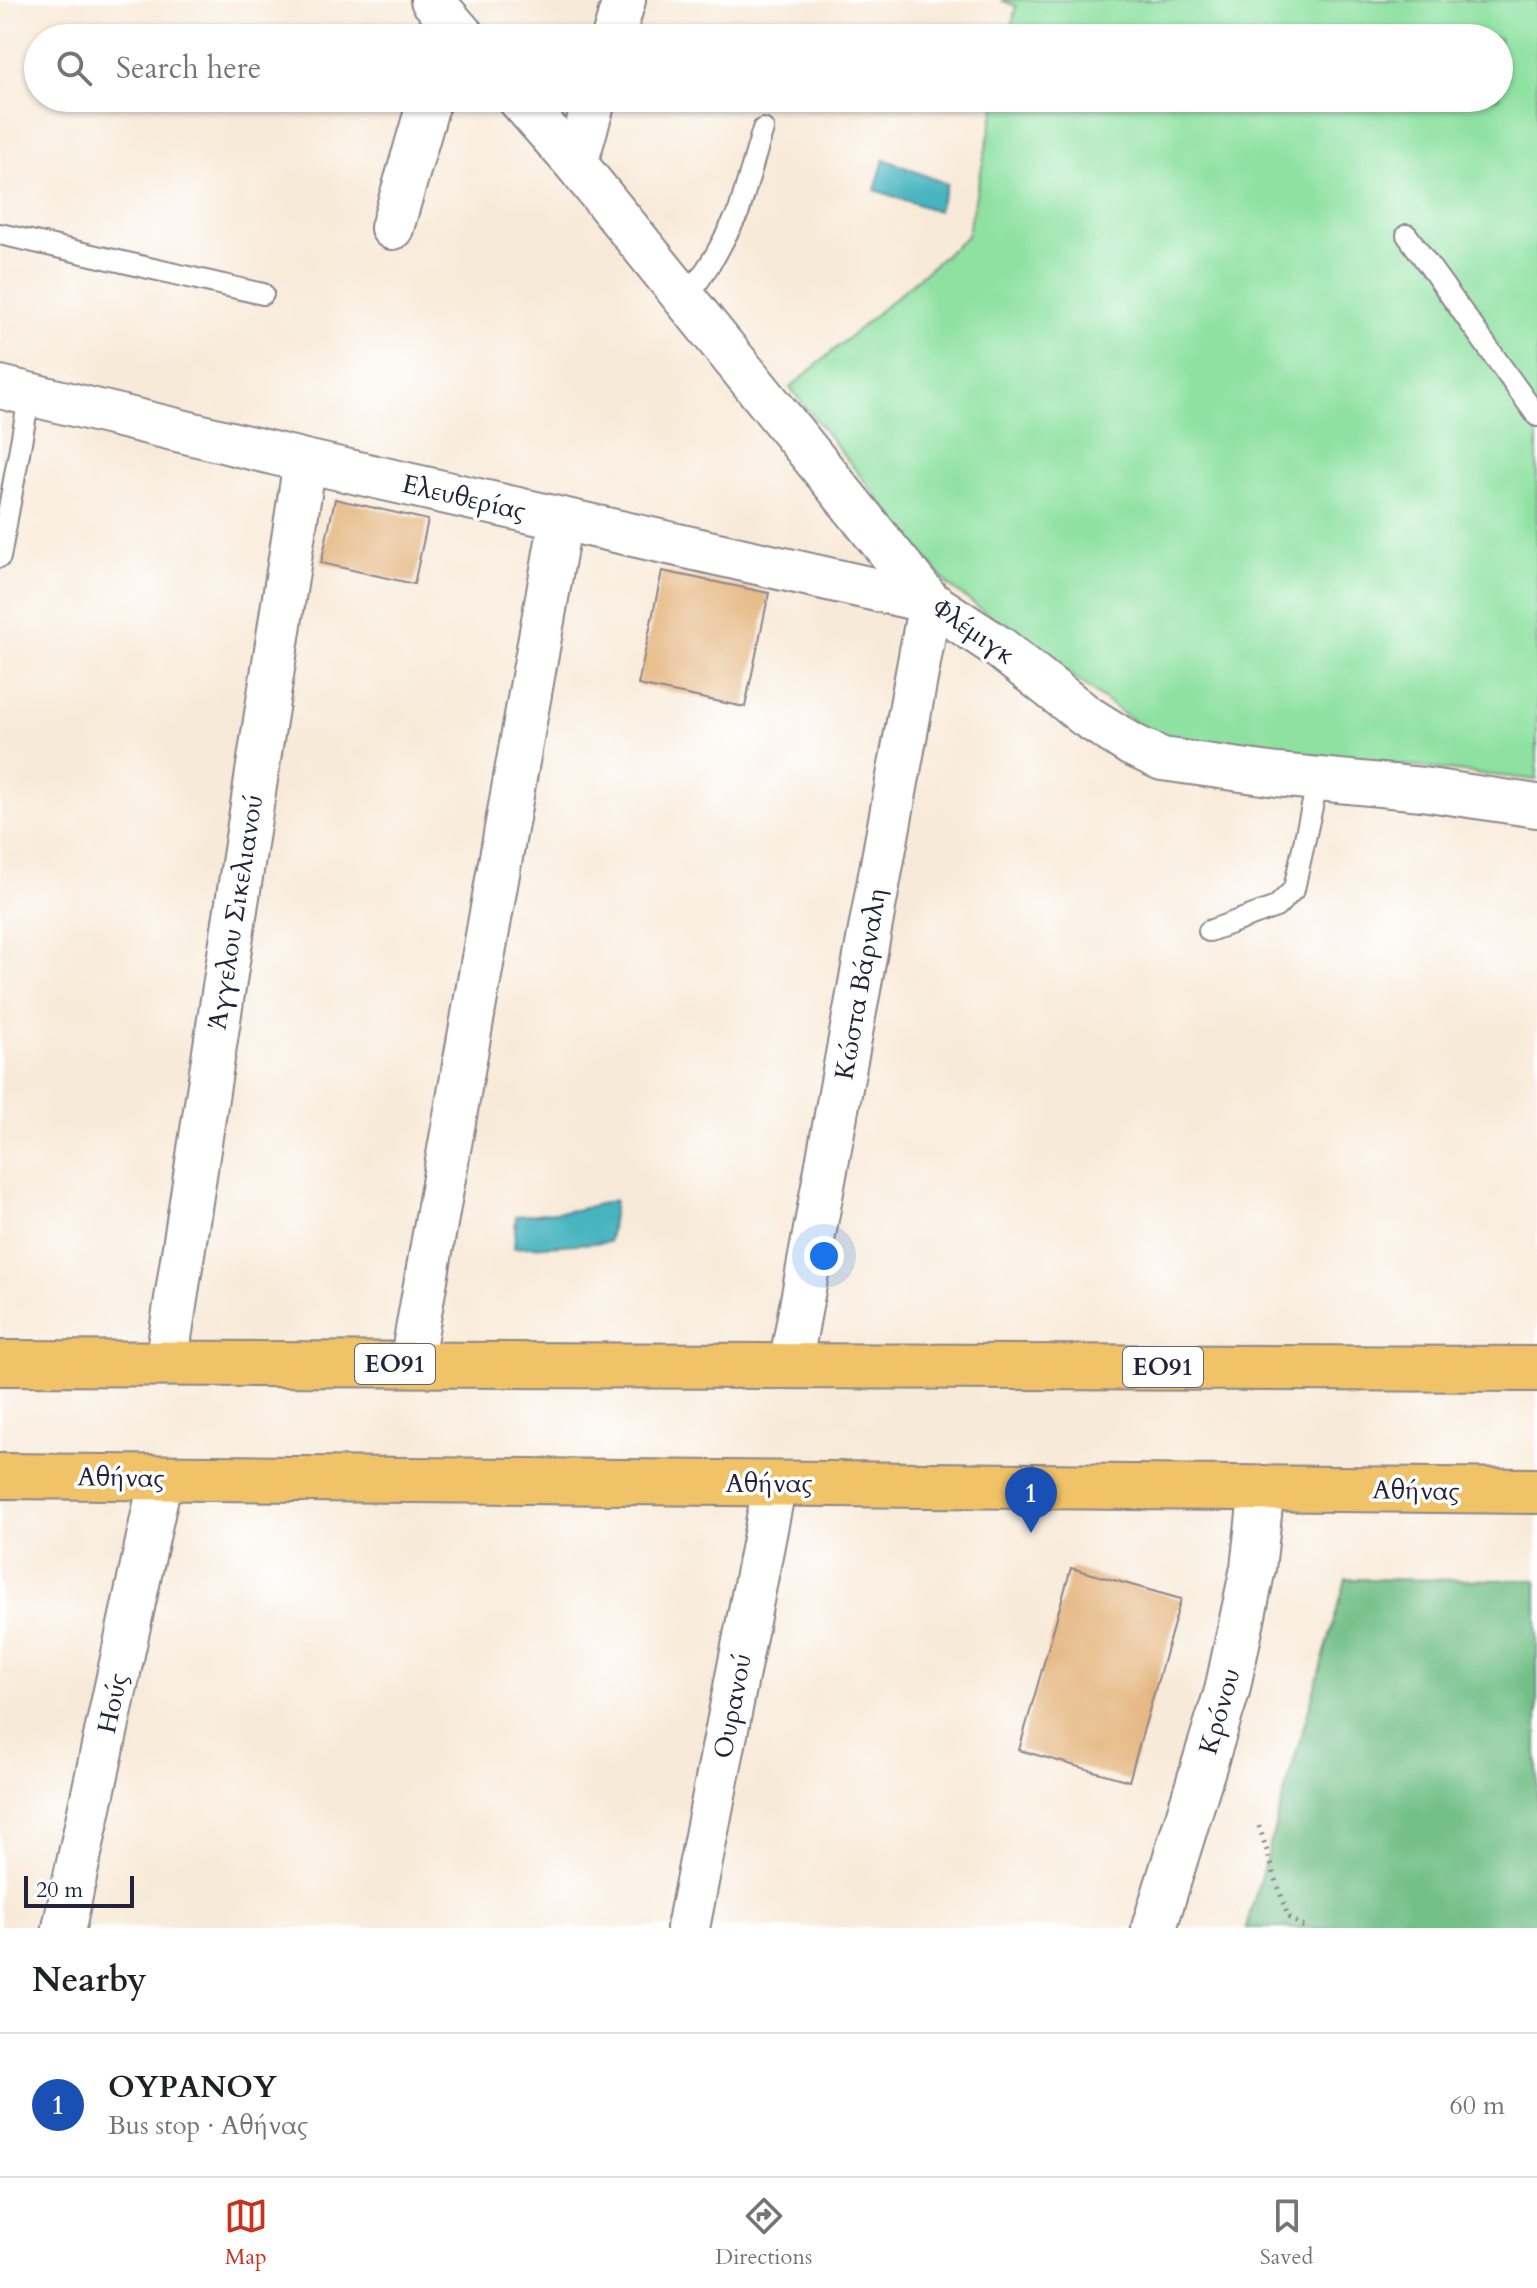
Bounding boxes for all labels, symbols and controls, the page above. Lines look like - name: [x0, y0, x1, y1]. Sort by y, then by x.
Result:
- search box: [24, 24, 1513, 112]
- icon: search: [52, 46, 96, 90]
- text: Search here: [116, 48, 261, 89]
- street label: Ελευθερίας: [399, 466, 529, 529]
- street label: Φλέμιγκ: [925, 590, 1022, 673]
- street label: Άγγελου Σικελιανού: [200, 792, 271, 1032]
- street label: Κώστα Βάρναλη: [826, 886, 895, 1082]
- your location: [804, 1236, 844, 1276]
- road number: ΕΟ91: [355, 1344, 435, 1384]
- road number: ΕΟ91: [1123, 1347, 1203, 1387]
- street label: Αθήνας: [77, 1459, 165, 1496]
- street label: Αθήνας: [725, 1466, 813, 1501]
- pin: 1: [1005, 1467, 1057, 1533]
- street label: Αθήνας: [1372, 1472, 1460, 1509]
- street label: Ουρανού: [705, 1651, 760, 1762]
- street label: Κρόνου: [1191, 1664, 1248, 1758]
- street label: Ηούς: [89, 1670, 136, 1736]
- scale bar: [24, 1872, 134, 1908]
- text: 20 m: [36, 1875, 83, 1905]
- text: Nearby: [32, 1957, 147, 2003]
- text: ΟΥΡΑΝΟΥ: [108, 2067, 277, 2108]
- text: 1: [51, 2088, 65, 2123]
- text: 60 m: [1449, 2088, 1505, 2123]
- text: Bus stop · Αθήνας: [108, 2108, 308, 2143]
- tab: Map: [224, 2194, 268, 2272]
- tab: Directions: [715, 2194, 812, 2272]
- tab: Saved: [1260, 2194, 1313, 2272]

